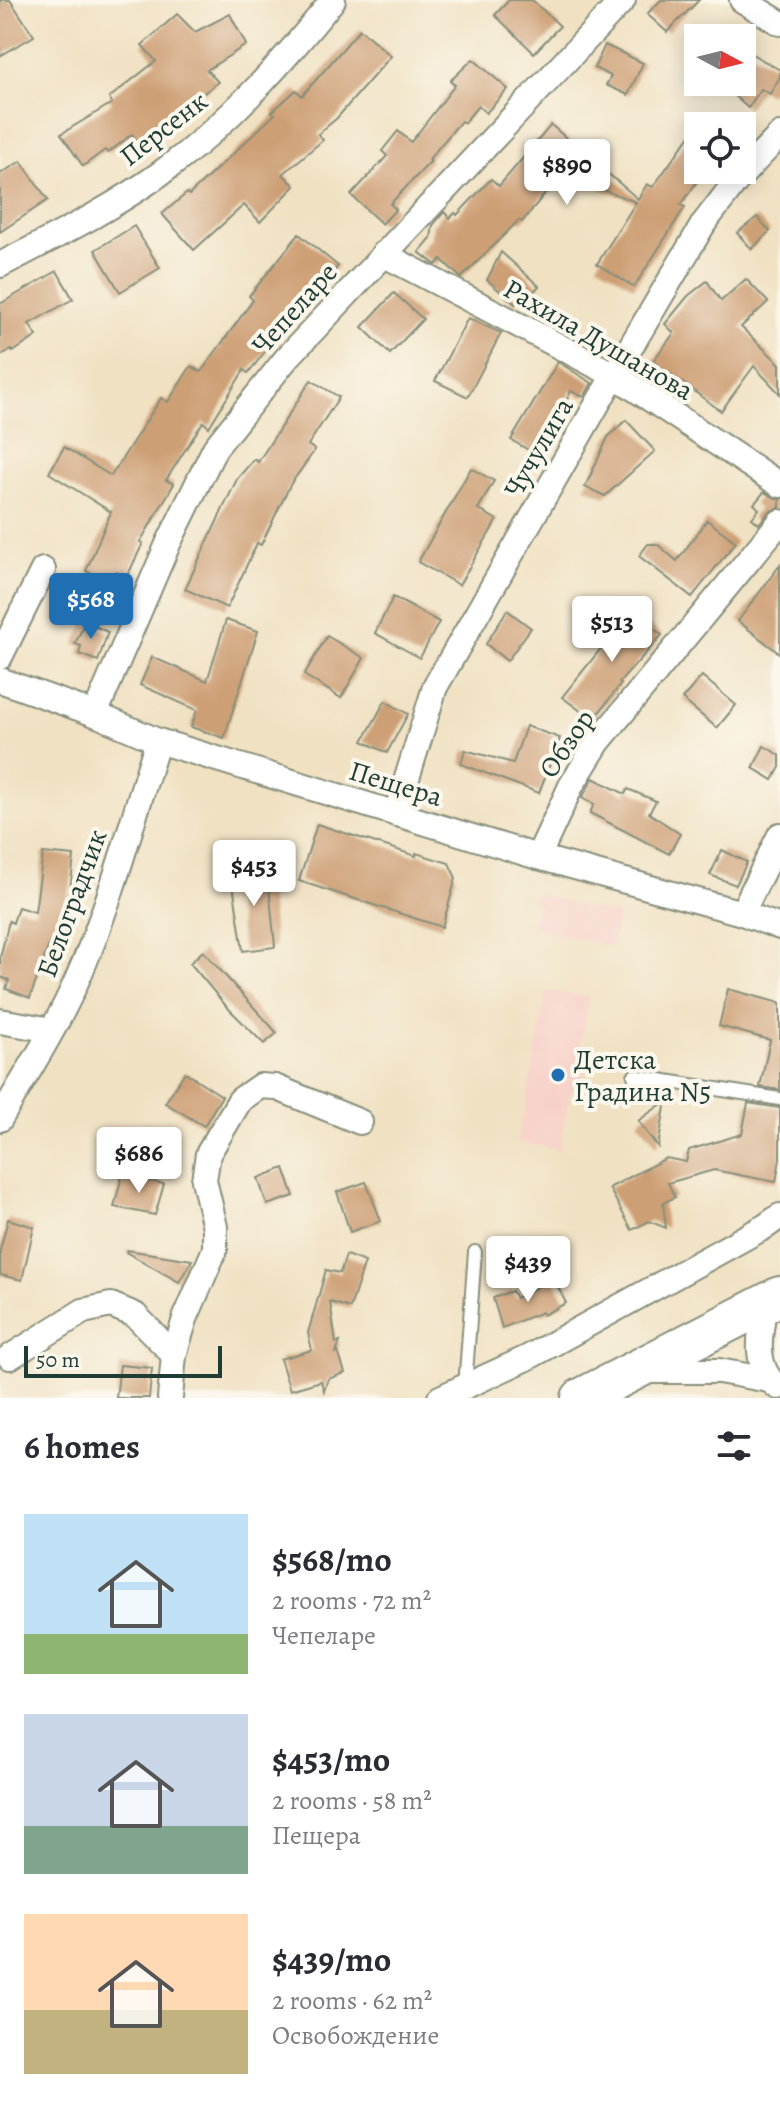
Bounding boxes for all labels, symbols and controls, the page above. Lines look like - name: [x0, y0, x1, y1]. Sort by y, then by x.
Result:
- north arrow: [684, 24, 756, 96]
- map controls: [684, 24, 756, 184]
- street label: Персенк: [112, 82, 216, 175]
- button: locate: [684, 112, 756, 184]
- pin: $890: [520, 139, 614, 207]
- text: $890: [542, 147, 592, 182]
- street label: Чепеларе: [243, 254, 346, 363]
- street label: Рахила Душанова: [497, 270, 700, 410]
- street label: Чучулига: [495, 390, 583, 504]
- pin: $568: [44, 573, 138, 641]
- text: $568: [67, 581, 115, 616]
- pin: $513: [565, 596, 659, 664]
- text: $513: [590, 604, 634, 639]
- street label: Обзор: [530, 702, 604, 785]
- street label: Пещера: [344, 752, 447, 816]
- street label: Белоградчик: [28, 824, 116, 983]
- pin: $453: [207, 840, 301, 908]
- text: $453: [231, 848, 277, 883]
- place label: Детска Градина N5: [574, 1041, 711, 1111]
- marker: Детска Градина N5: [549, 1066, 567, 1084]
- pin: $686: [92, 1127, 186, 1195]
- text: $686: [115, 1135, 163, 1170]
- pin: $439: [481, 1236, 575, 1304]
- text: $439: [504, 1244, 552, 1279]
- scale bar: [24, 1342, 222, 1378]
- text: 50 m: [36, 1345, 80, 1375]
- text: 6 homes: [24, 1423, 140, 1470]
- icon: filters: [712, 1424, 756, 1468]
- text: $568/mo: [272, 1536, 392, 1583]
- icon: home: [88, 1546, 184, 1642]
- text: 2 rooms · 72 m²: [272, 1583, 431, 1618]
- text: Чепеларе: [272, 1618, 376, 1653]
- text: $453/mo: [272, 1736, 390, 1783]
- icon: home: [88, 1746, 184, 1842]
- text: 2 rooms · 58 m²: [272, 1783, 432, 1818]
- text: Пещера: [272, 1818, 361, 1853]
- text: $439/mo: [272, 1936, 391, 1983]
- icon: home: [88, 1946, 184, 2042]
- text: 2 rooms · 62 m²: [272, 1983, 432, 2018]
- text: Освобождение: [272, 2018, 439, 2053]

